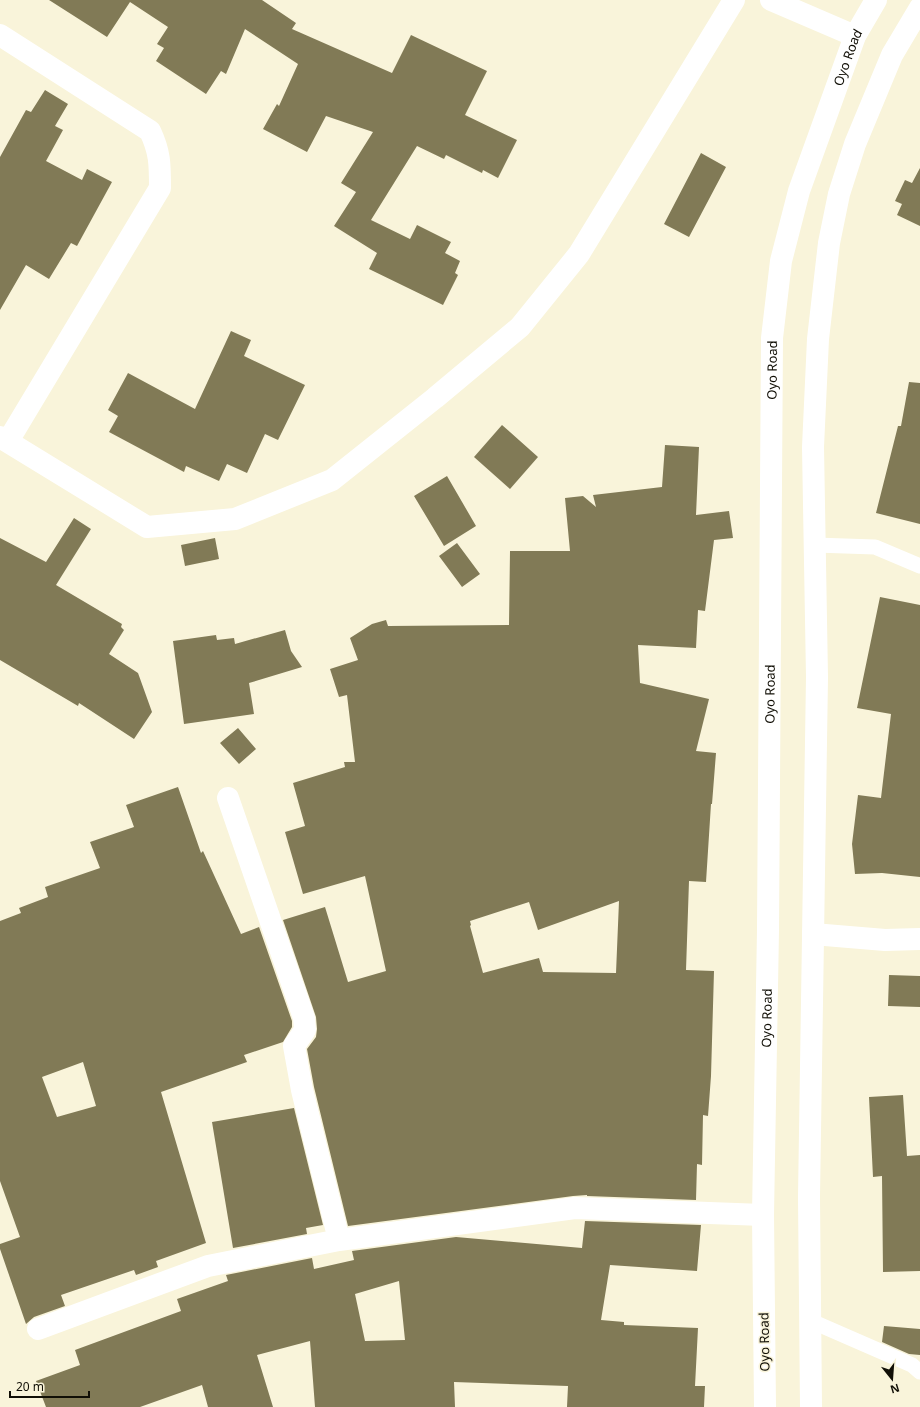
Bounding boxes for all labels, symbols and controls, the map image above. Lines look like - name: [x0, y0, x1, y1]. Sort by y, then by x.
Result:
- street label: Oyo Road: [829, 25, 866, 88]
- street label: Oyo Road: [763, 340, 781, 400]
- street label: Oyo Road: [760, 664, 779, 724]
- street label: Oyo Road: [757, 988, 776, 1048]
- street label: Oyo Road: [754, 1312, 774, 1372]
- north arrow: [872, 1359, 912, 1399]
- scale bar: [10, 1373, 89, 1399]
- text: 20 m: [16, 1378, 44, 1395]
- text: N: [889, 1381, 902, 1398]

